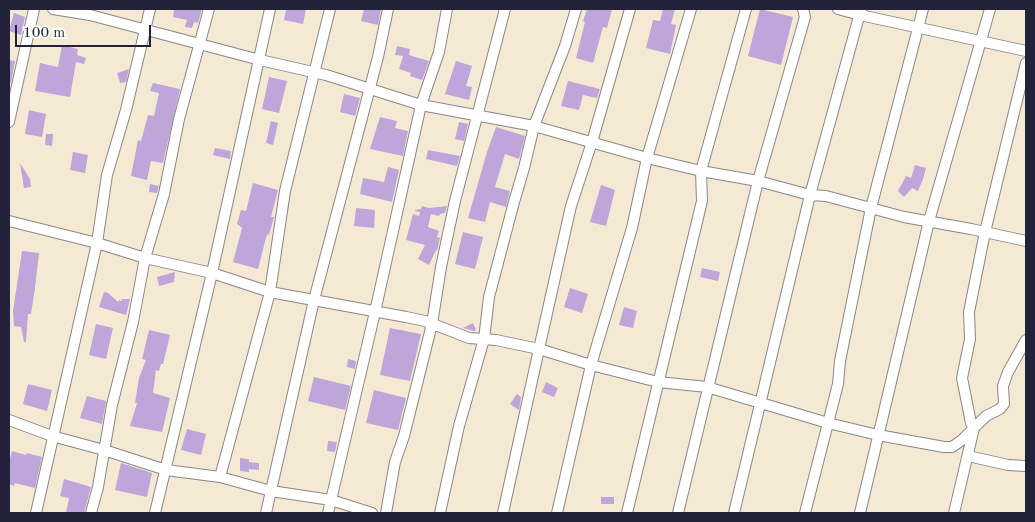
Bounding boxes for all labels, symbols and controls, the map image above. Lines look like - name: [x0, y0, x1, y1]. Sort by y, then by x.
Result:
- scale bar: [18, 15, 154, 47]
- text: 100 m: [23, 26, 65, 41]

